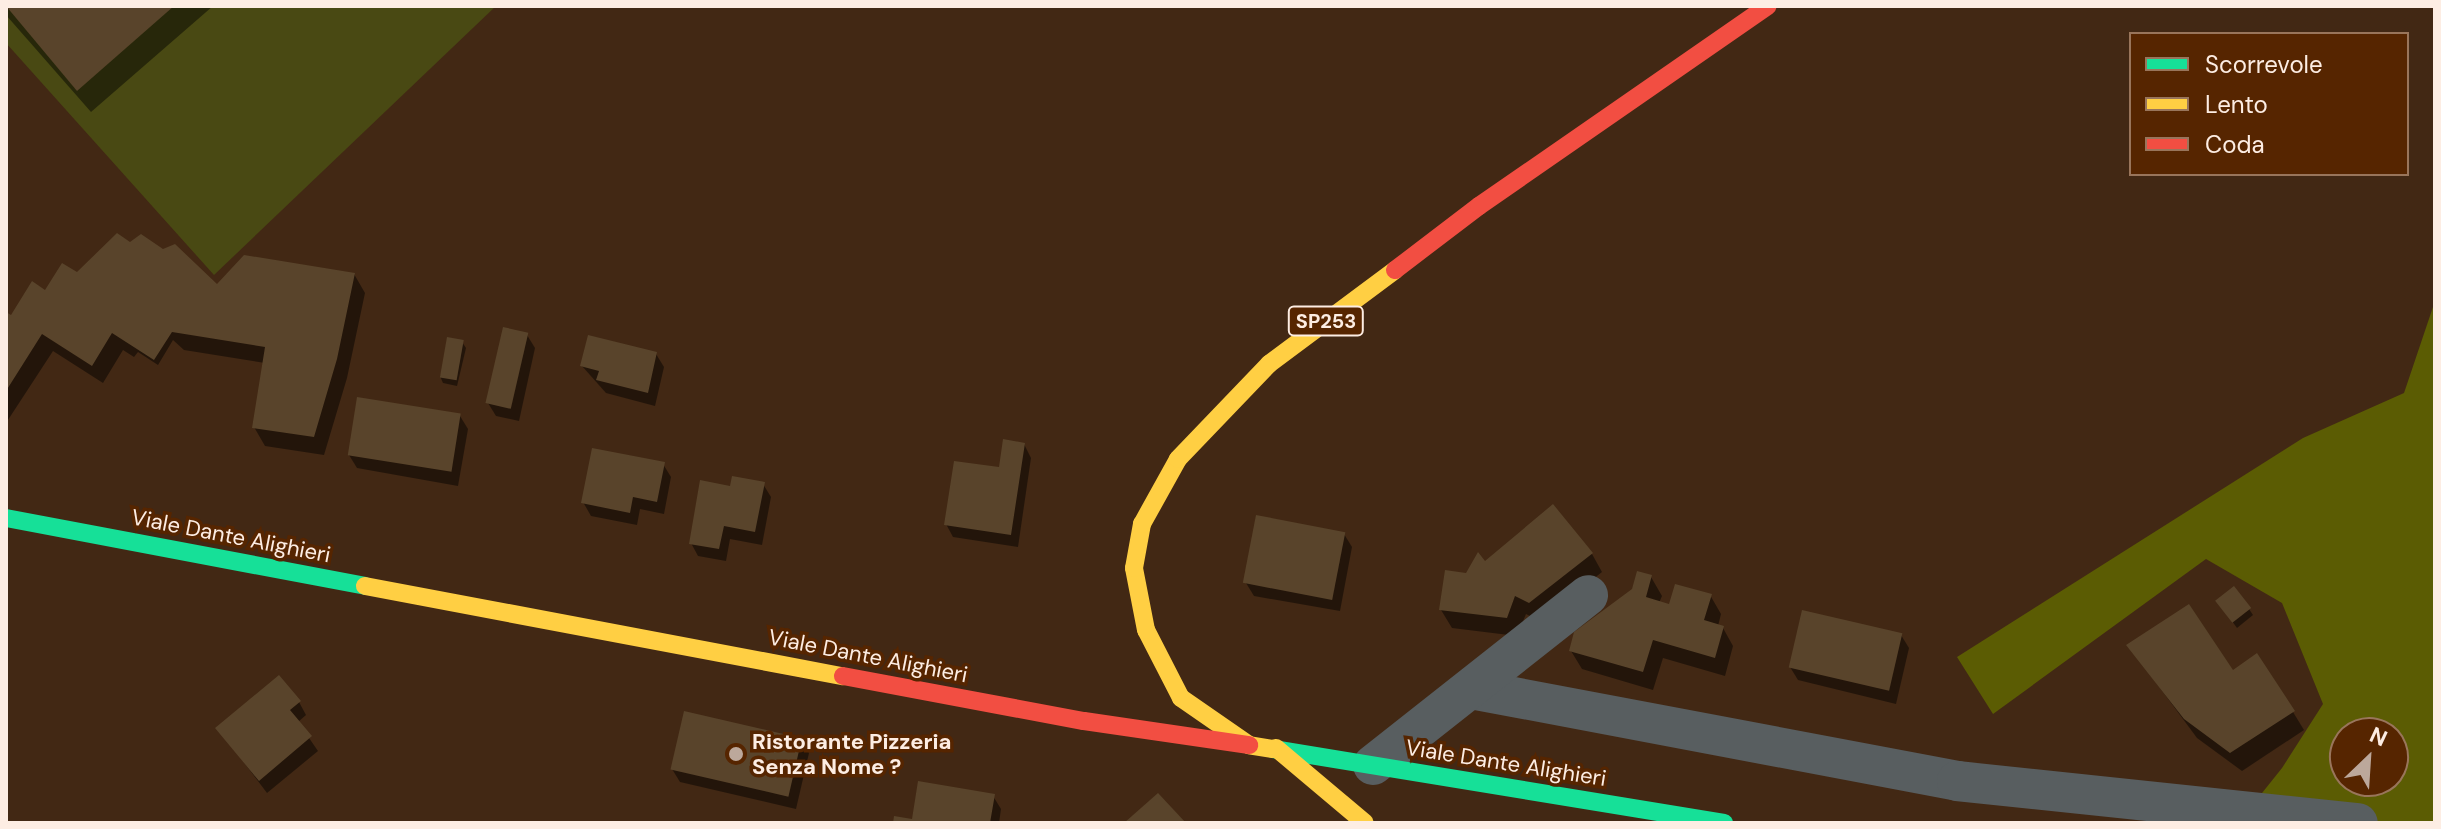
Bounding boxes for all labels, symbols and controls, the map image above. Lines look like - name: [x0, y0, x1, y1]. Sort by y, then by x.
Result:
- legend: [2129, 32, 2409, 176]
- text: Scorrevole: [2205, 49, 2323, 80]
- text: Lento: [2205, 89, 2268, 120]
- text: Coda: [2205, 129, 2265, 160]
- road number: SP253: [1286, 305, 1366, 337]
- street label: Viale Dante Alighieri: [129, 504, 333, 568]
- street label: Viale Dante Alighieri: [766, 624, 970, 688]
- north arrow: [2329, 717, 2409, 797]
- text: N: [2365, 720, 2392, 753]
- place label: Ristorante Pizzeria Senza Nome ?: [752, 728, 951, 780]
- street label: Viale Dante Alighieri: [1404, 734, 1608, 792]
- marker: Ristorante Pizzeria Senza Nome ?: [727, 745, 745, 763]

